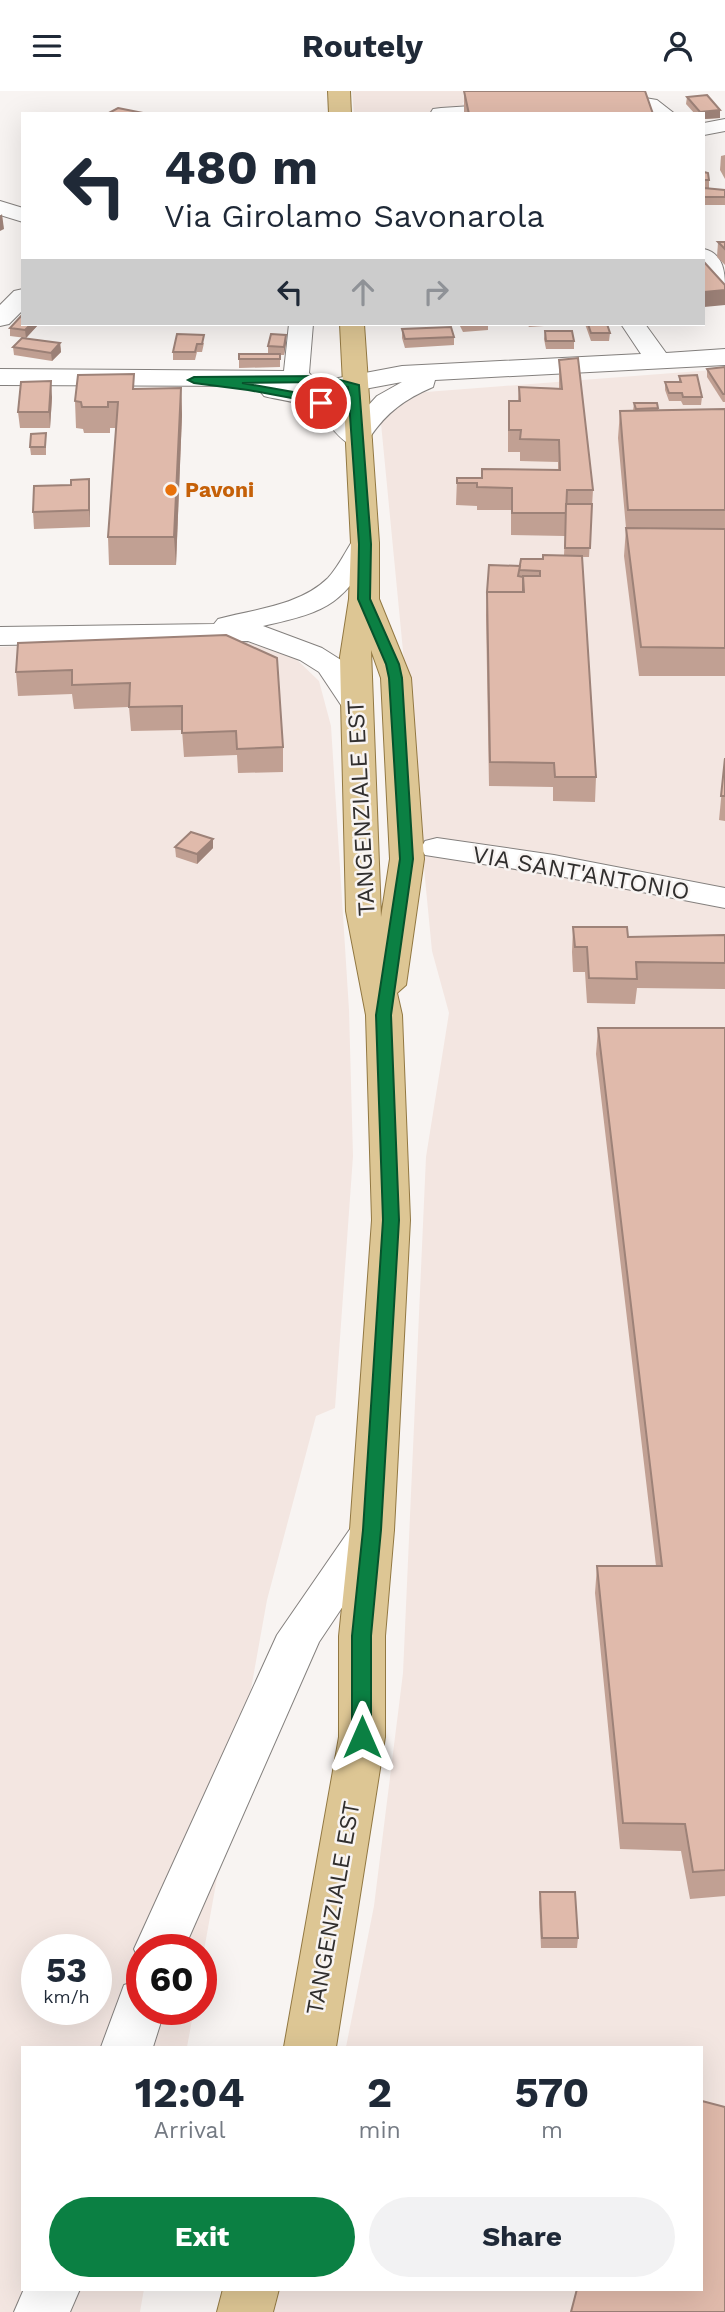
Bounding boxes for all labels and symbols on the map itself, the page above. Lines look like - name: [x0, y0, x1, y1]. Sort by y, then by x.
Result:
- pin: [291, 373, 351, 433]
- place label: Pavoni: [185, 477, 254, 502]
- marker: Pavoni: [163, 482, 179, 498]
- street label: TANGENZIALE EST: [341, 699, 381, 917]
- street label: VIA SANT'ANTONIO: [470, 840, 692, 906]
- position arrow: [325, 1700, 399, 1774]
- street label: TANGENZIALE EST: [300, 1799, 366, 2017]
- speed limit sign: 60: [126, 1934, 217, 2025]

